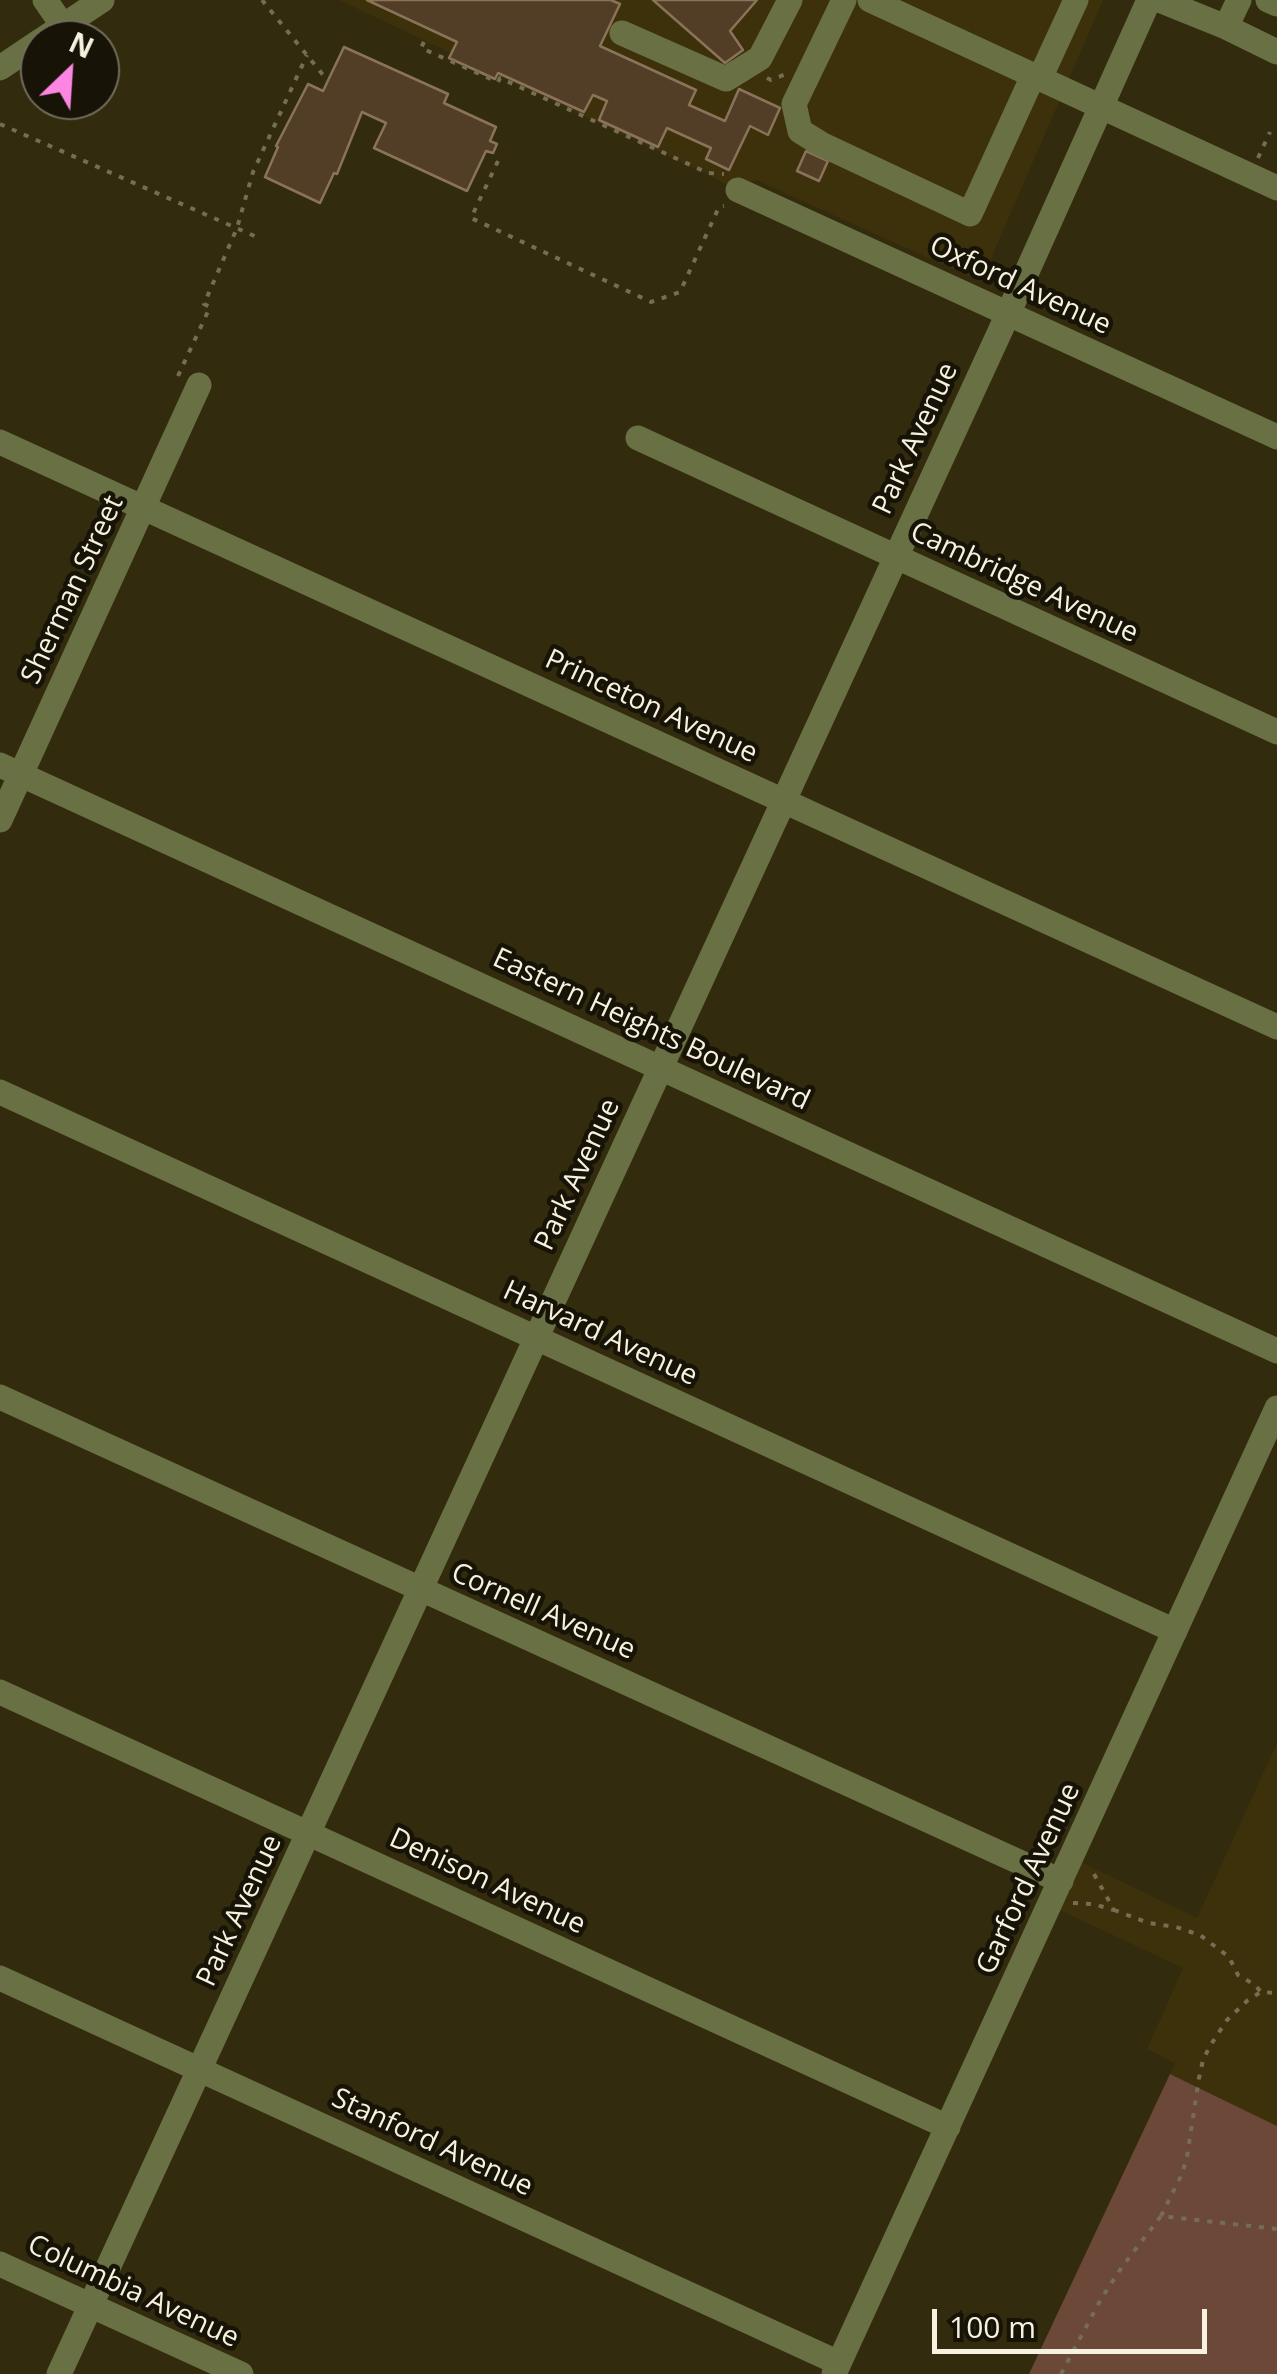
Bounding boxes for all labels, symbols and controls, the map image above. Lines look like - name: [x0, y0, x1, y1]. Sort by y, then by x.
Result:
- north arrow: [20, 20, 120, 120]
- text: N: [63, 23, 100, 67]
- street label: Oxford Avenue: [924, 229, 1116, 343]
- street label: Park Avenue: [866, 358, 966, 520]
- street label: Sherman Street: [15, 491, 131, 689]
- street label: Cambridge Avenue: [905, 515, 1143, 651]
- street label: Princeton Avenue: [539, 643, 763, 771]
- street label: Eastern Heights Boulevard: [487, 942, 815, 1118]
- street label: Park Avenue: [528, 1094, 628, 1256]
- street label: Harvard Avenue: [498, 1274, 702, 1394]
- street label: Cornell Avenue: [446, 1556, 640, 1668]
- street label: Garford Avenue: [970, 1778, 1088, 1980]
- street label: Denison Avenue: [384, 1822, 590, 1942]
- street label: Park Avenue: [190, 1830, 290, 1992]
- street label: Stanford Avenue: [326, 2082, 538, 2204]
- street label: Columbia Avenue: [22, 2228, 244, 2356]
- scale bar: [937, 2289, 1212, 2351]
- text: 100 m: [949, 2306, 1036, 2347]

